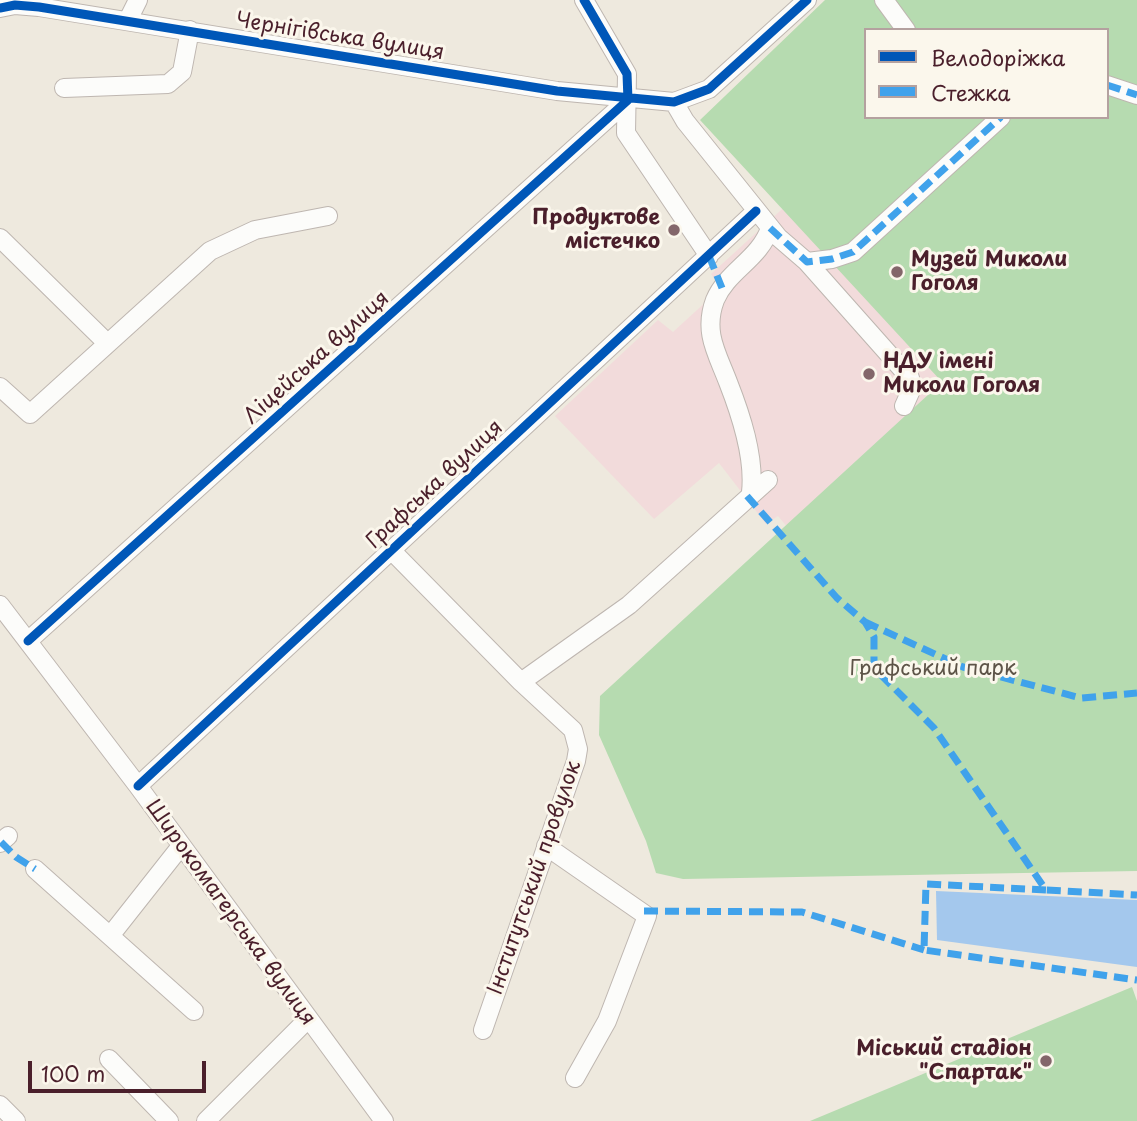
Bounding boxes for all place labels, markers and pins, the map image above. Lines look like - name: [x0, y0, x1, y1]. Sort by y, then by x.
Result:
- place label: Продуктове містечко: [532, 205, 660, 255]
- marker: Продуктове містечко: [666, 222, 682, 238]
- place label: Музей Миколи Гоголя: [911, 247, 1067, 297]
- marker: Музей Миколи Гоголя: [889, 264, 905, 280]
- place label: НДУ імені Миколи Гоголя: [883, 349, 1040, 399]
- marker: НДУ імені Миколи Гоголя: [861, 366, 877, 382]
- place label: Міський стадіон "Спартак": [856, 1036, 1032, 1086]
- marker: Міський стадіон "Спартак": [1038, 1053, 1054, 1069]

